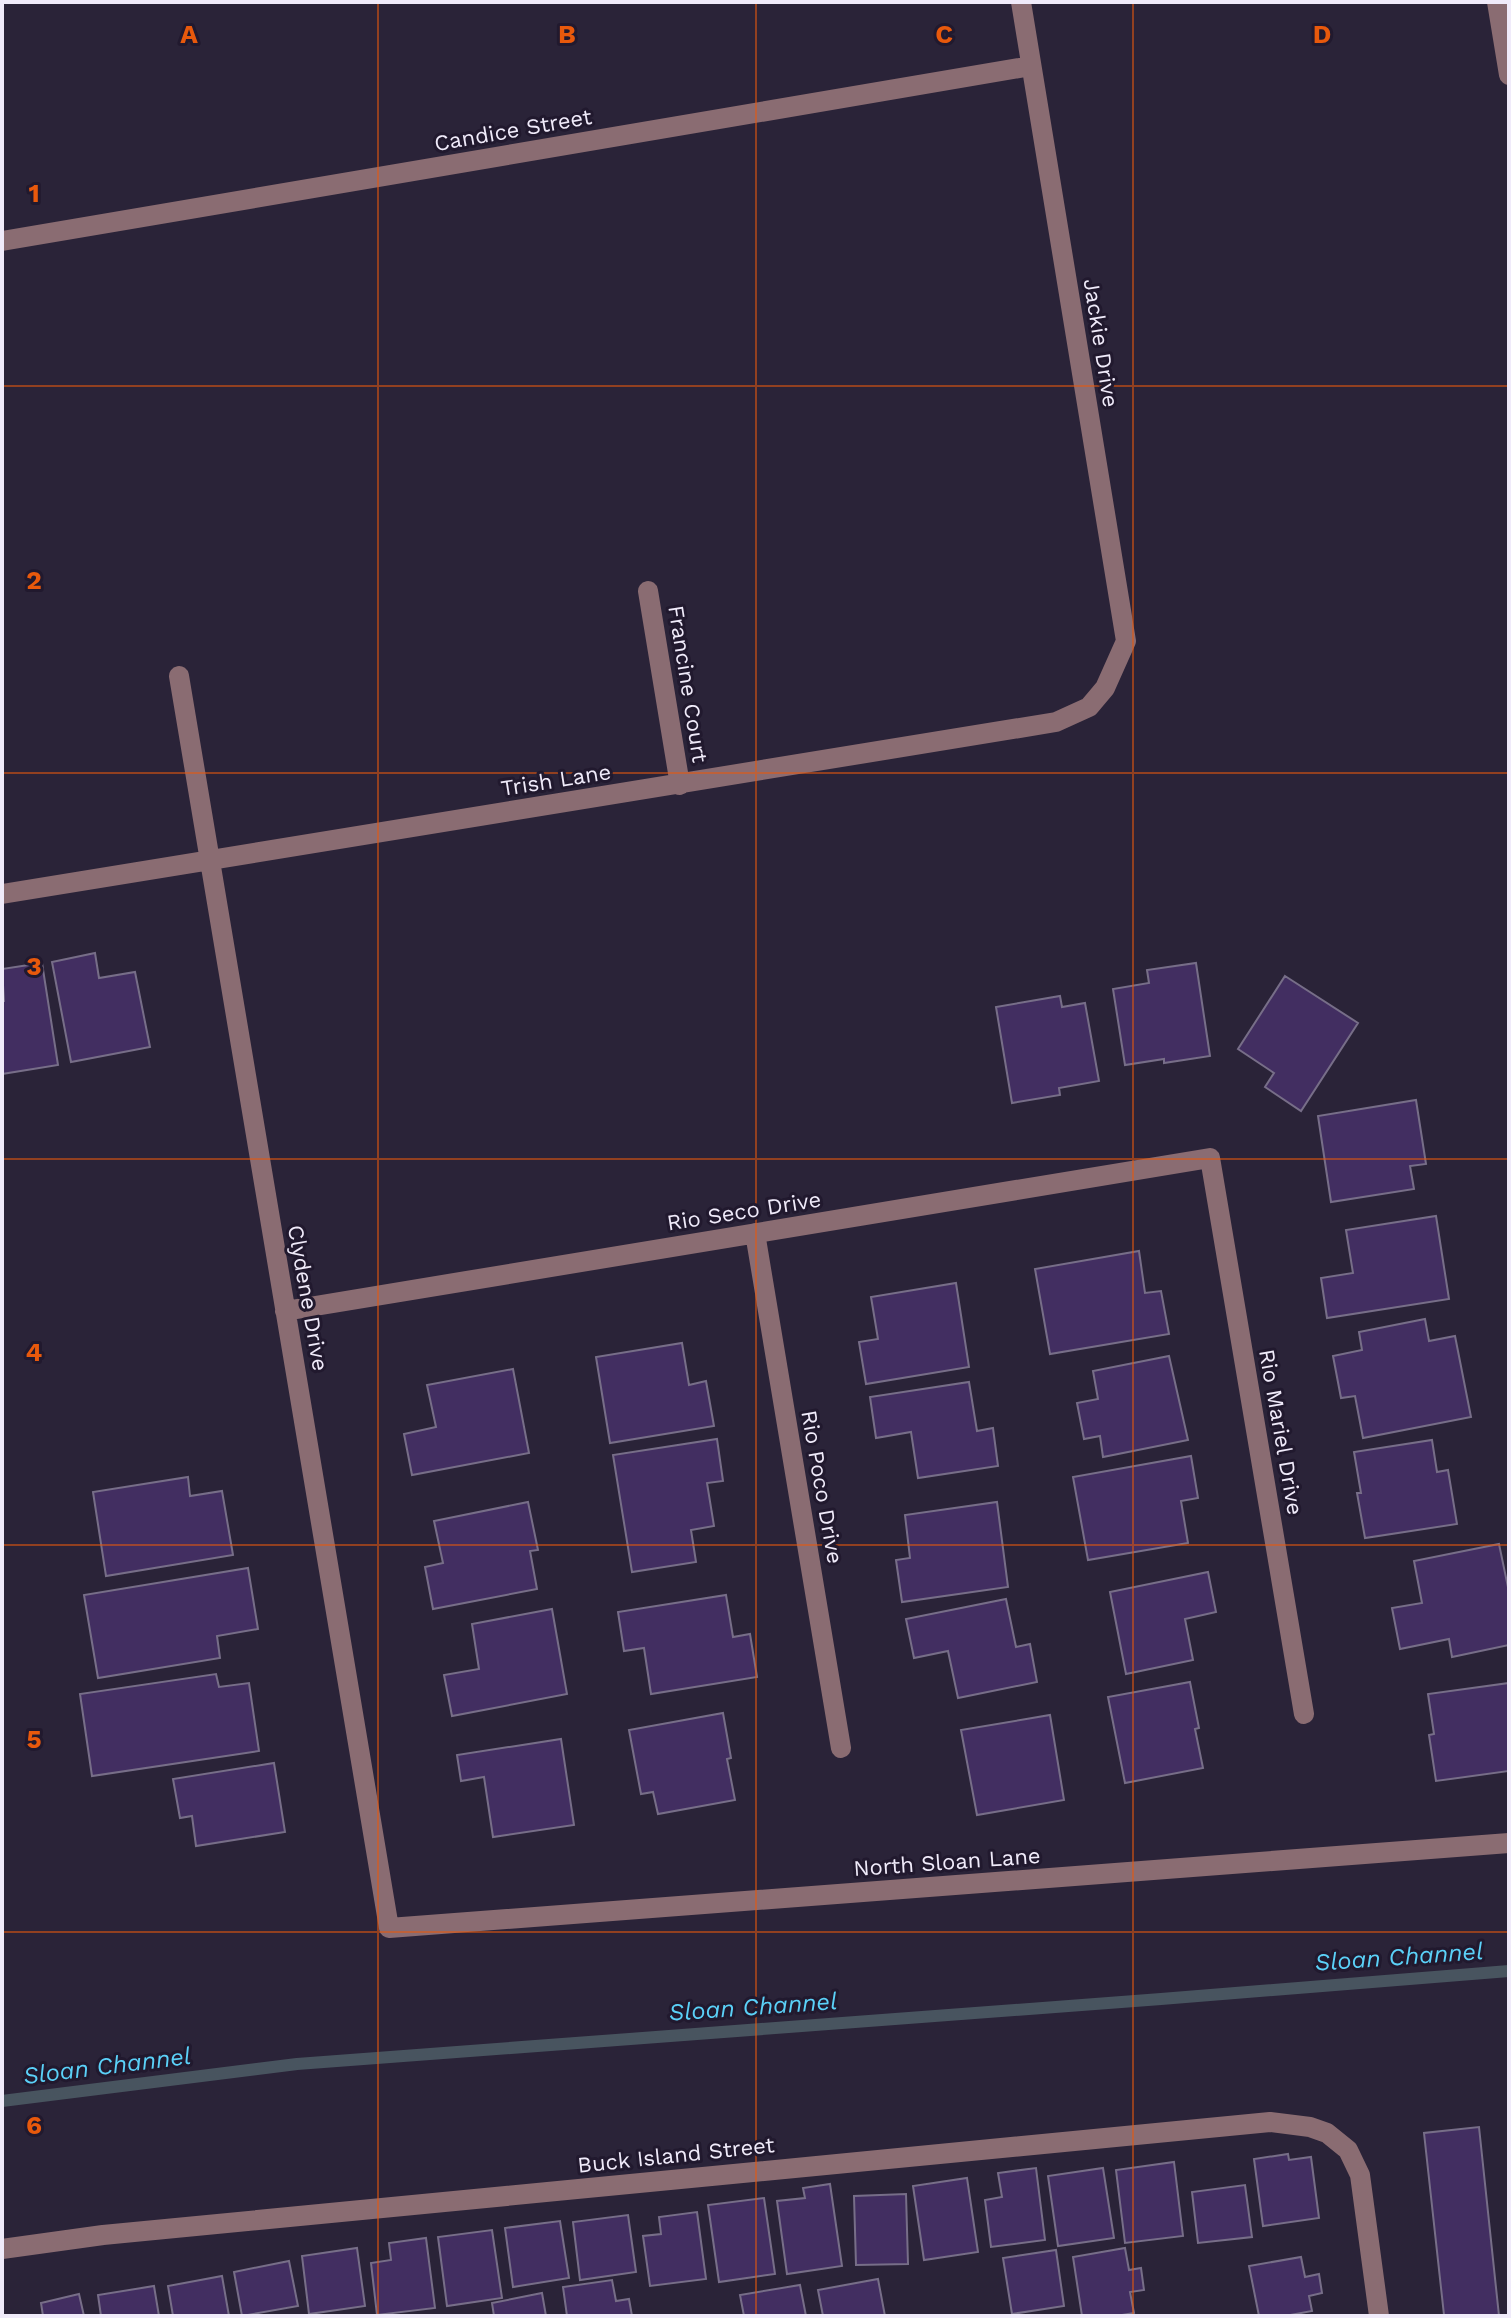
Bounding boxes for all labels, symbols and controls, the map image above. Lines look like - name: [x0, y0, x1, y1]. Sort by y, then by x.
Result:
- text: A: [180, 19, 198, 49]
- text: B: [558, 19, 576, 49]
- text: C: [935, 19, 953, 49]
- text: D: [1313, 19, 1331, 49]
- street label: Candice Street: [432, 104, 594, 156]
- text: 1: [28, 178, 40, 208]
- street label: Jackie Drive: [1078, 277, 1124, 409]
- text: 2: [26, 565, 42, 595]
- street label: Francine Court: [663, 604, 713, 764]
- street label: Trish Lane: [499, 759, 613, 801]
- text: 3: [26, 951, 42, 981]
- street label: Rio Seco Drive: [665, 1186, 823, 1236]
- street label: Clydene Drive: [283, 1223, 333, 1373]
- text: 4: [26, 1337, 43, 1367]
- street label: Rio Mariel Drive: [1254, 1347, 1308, 1517]
- street label: Rio Poco Drive: [796, 1408, 848, 1566]
- text: 5: [26, 1724, 42, 1754]
- street label: North Sloan Lane: [853, 1843, 1041, 1881]
- water label: Sloan Channel: [1314, 1937, 1484, 1977]
- water label: Sloan Channel: [668, 1987, 838, 2027]
- water label: Sloan Channel: [22, 2042, 192, 2090]
- text: 6: [26, 2110, 42, 2140]
- street label: Buck Island Street: [576, 2132, 776, 2178]

